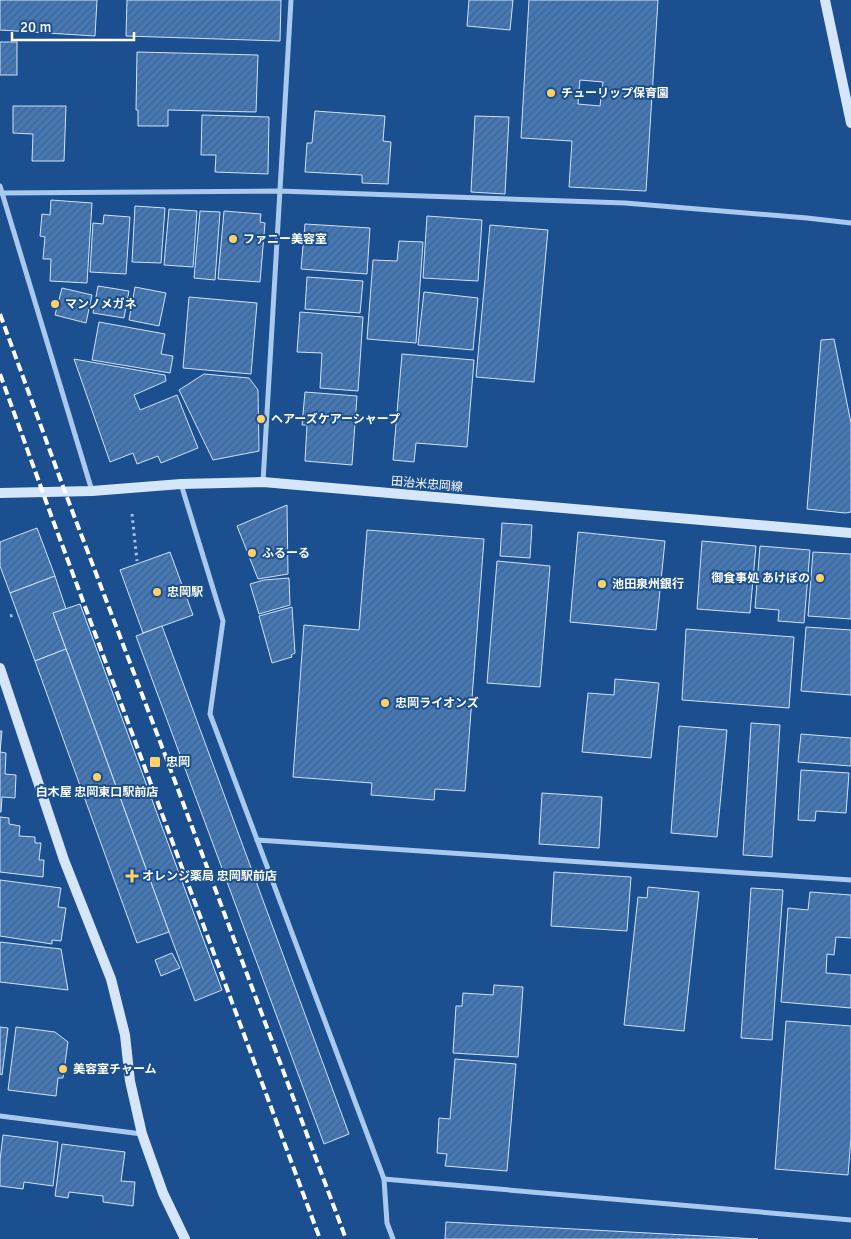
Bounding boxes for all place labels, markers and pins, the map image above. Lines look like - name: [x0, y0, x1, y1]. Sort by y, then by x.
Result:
- place label: チューリップ保育園: [561, 86, 669, 101]
- marker: チューリップ保育園: [545, 87, 557, 99]
- place label: ファニー美容室: [243, 232, 327, 247]
- marker: ファニー美容室: [227, 233, 239, 245]
- place label: マンノメガネ: [65, 297, 136, 312]
- marker: マンノメガネ: [49, 298, 61, 310]
- place label: ヘアーズケアーシャープ: [271, 412, 400, 427]
- marker: ヘアーズケアーシャープ: [255, 413, 267, 425]
- place label: ふるーる: [262, 546, 310, 561]
- marker: ふるーる: [246, 547, 258, 559]
- place label: 御食事処 あけぼの: [711, 571, 810, 586]
- marker: 御食事処 あけぼの: [814, 572, 826, 584]
- place label: 池田泉州銀行: [612, 577, 684, 592]
- marker: 池田泉州銀行: [596, 578, 608, 590]
- place label: 忠岡駅: [167, 585, 203, 600]
- marker: 忠岡駅: [151, 586, 163, 598]
- place label: 忠岡ライオンズ: [395, 696, 479, 711]
- marker: 忠岡ライオンズ: [379, 697, 391, 709]
- marker: 忠岡: [148, 755, 162, 769]
- place label: 忠岡: [166, 755, 190, 770]
- marker: 白木屋 忠岡東口駅前店: [91, 771, 103, 783]
- place label: 白木屋 忠岡東口駅前店: [36, 785, 158, 800]
- place label: オレンジ薬局 忠岡駅前店: [142, 869, 277, 884]
- marker: オレンジ薬局 忠岡駅前店: [126, 870, 138, 882]
- place label: 美容室チャーム: [73, 1062, 157, 1077]
- marker: 美容室チャーム: [57, 1063, 69, 1075]

